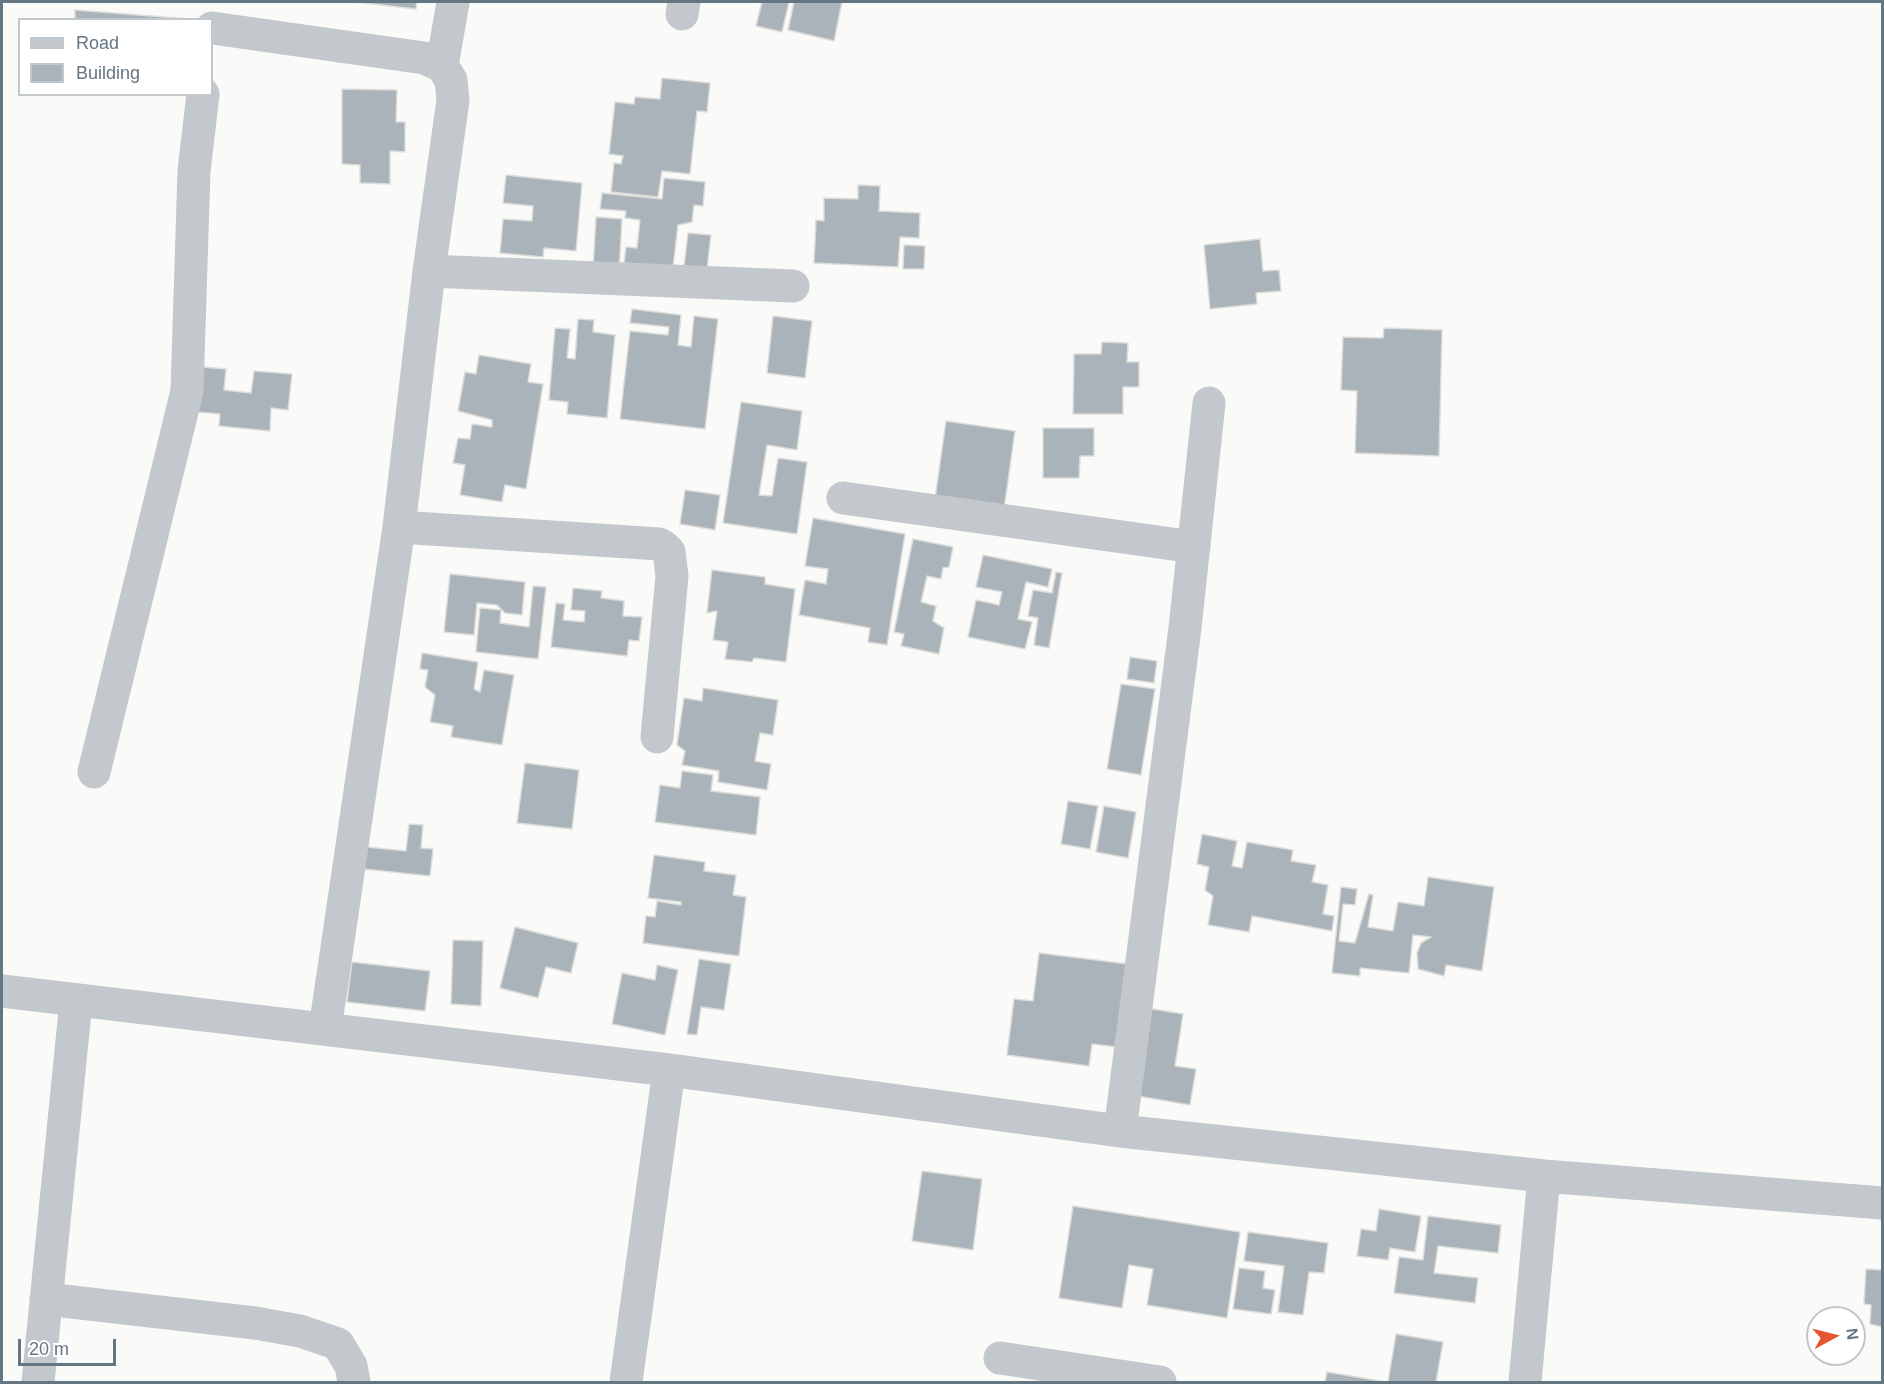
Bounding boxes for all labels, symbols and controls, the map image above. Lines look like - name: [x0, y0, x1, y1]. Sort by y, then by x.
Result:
- legend: [18, 18, 213, 96]
- text: Road: [76, 33, 119, 53]
- text: Building: [76, 63, 140, 83]
- north arrow: [1806, 1306, 1866, 1366]
- scale bar: [21, 1327, 118, 1365]
- text: N: [1843, 1327, 1862, 1341]
- text: 20 m: [29, 1339, 69, 1359]

